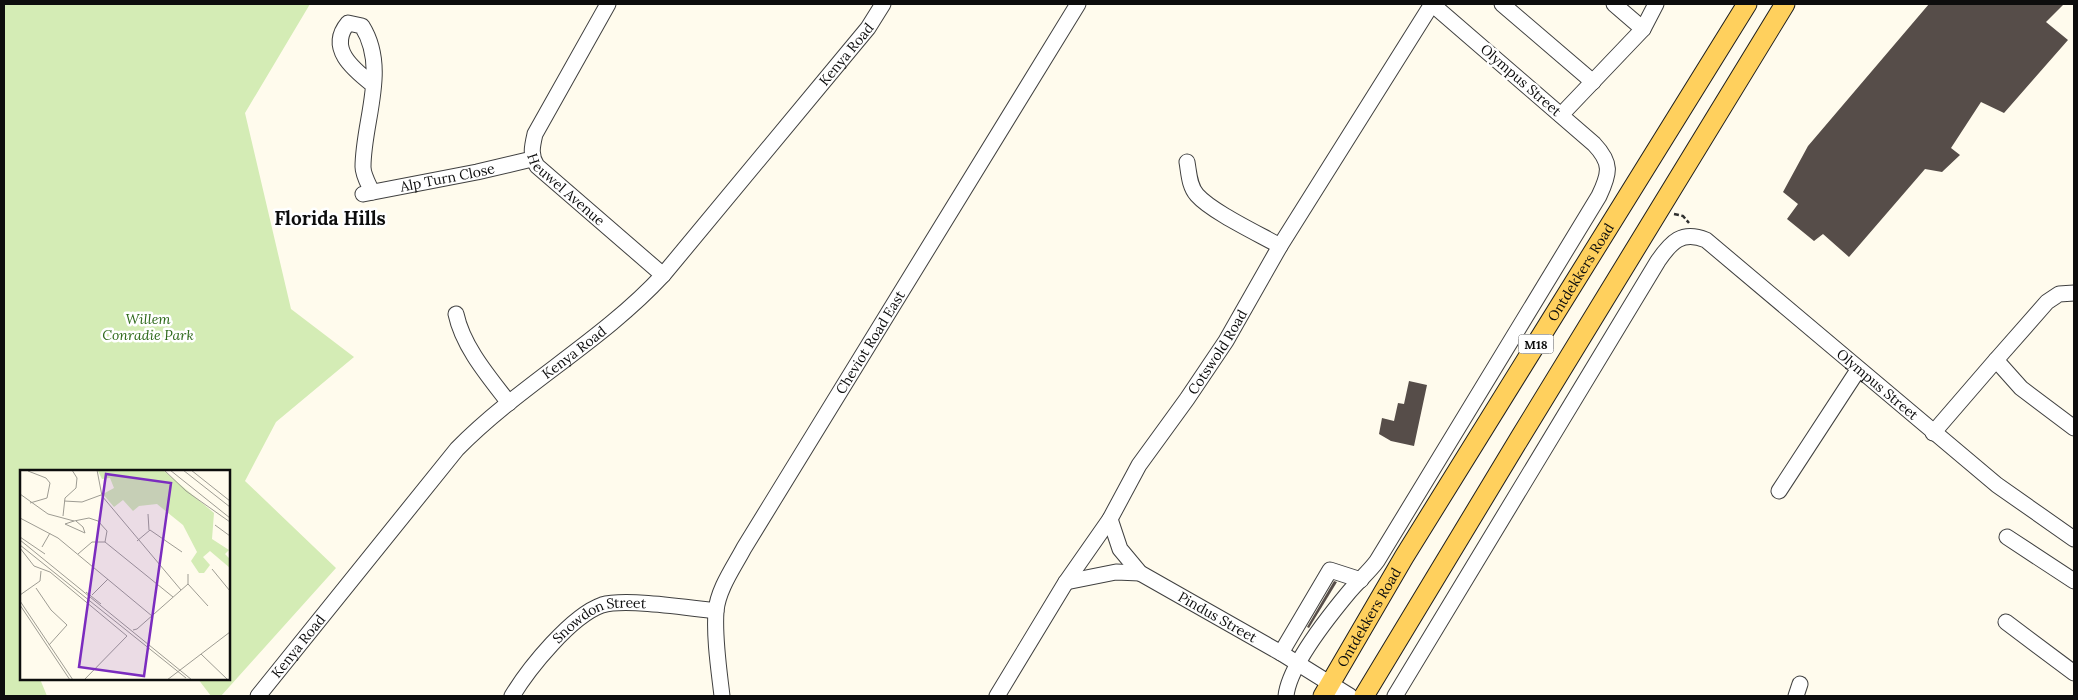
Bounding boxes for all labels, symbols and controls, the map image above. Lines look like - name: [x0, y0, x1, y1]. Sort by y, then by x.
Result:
- street label: Kenya Road: [815, 19, 877, 89]
- street label: Olympus Street: [1477, 40, 1566, 120]
- street label: Heuwel Avenue: [523, 151, 609, 230]
- street label: Alp Turn Close: [398, 159, 497, 196]
- district label: Florida Hills: [274, 206, 386, 230]
- street label: Ontdekkers Road: [1543, 220, 1618, 325]
- street label: Cheviot Road East: [832, 287, 909, 397]
- street label: Cotswold Road: [1184, 306, 1251, 398]
- park label: Willem Conradie Park: [102, 310, 194, 344]
- street label: Kenya Road: [538, 322, 610, 383]
- road number: M18: [1518, 334, 1554, 354]
- street label: Olympus Street: [1833, 345, 1922, 424]
- inset map: [20, 470, 230, 680]
- street label: Ontdekkers Road: [1333, 564, 1405, 670]
- street label: Pindus Street: [1175, 588, 1261, 647]
- street label: Snowdon Street: [548, 594, 647, 647]
- street label: Kenya Road: [267, 611, 329, 681]

